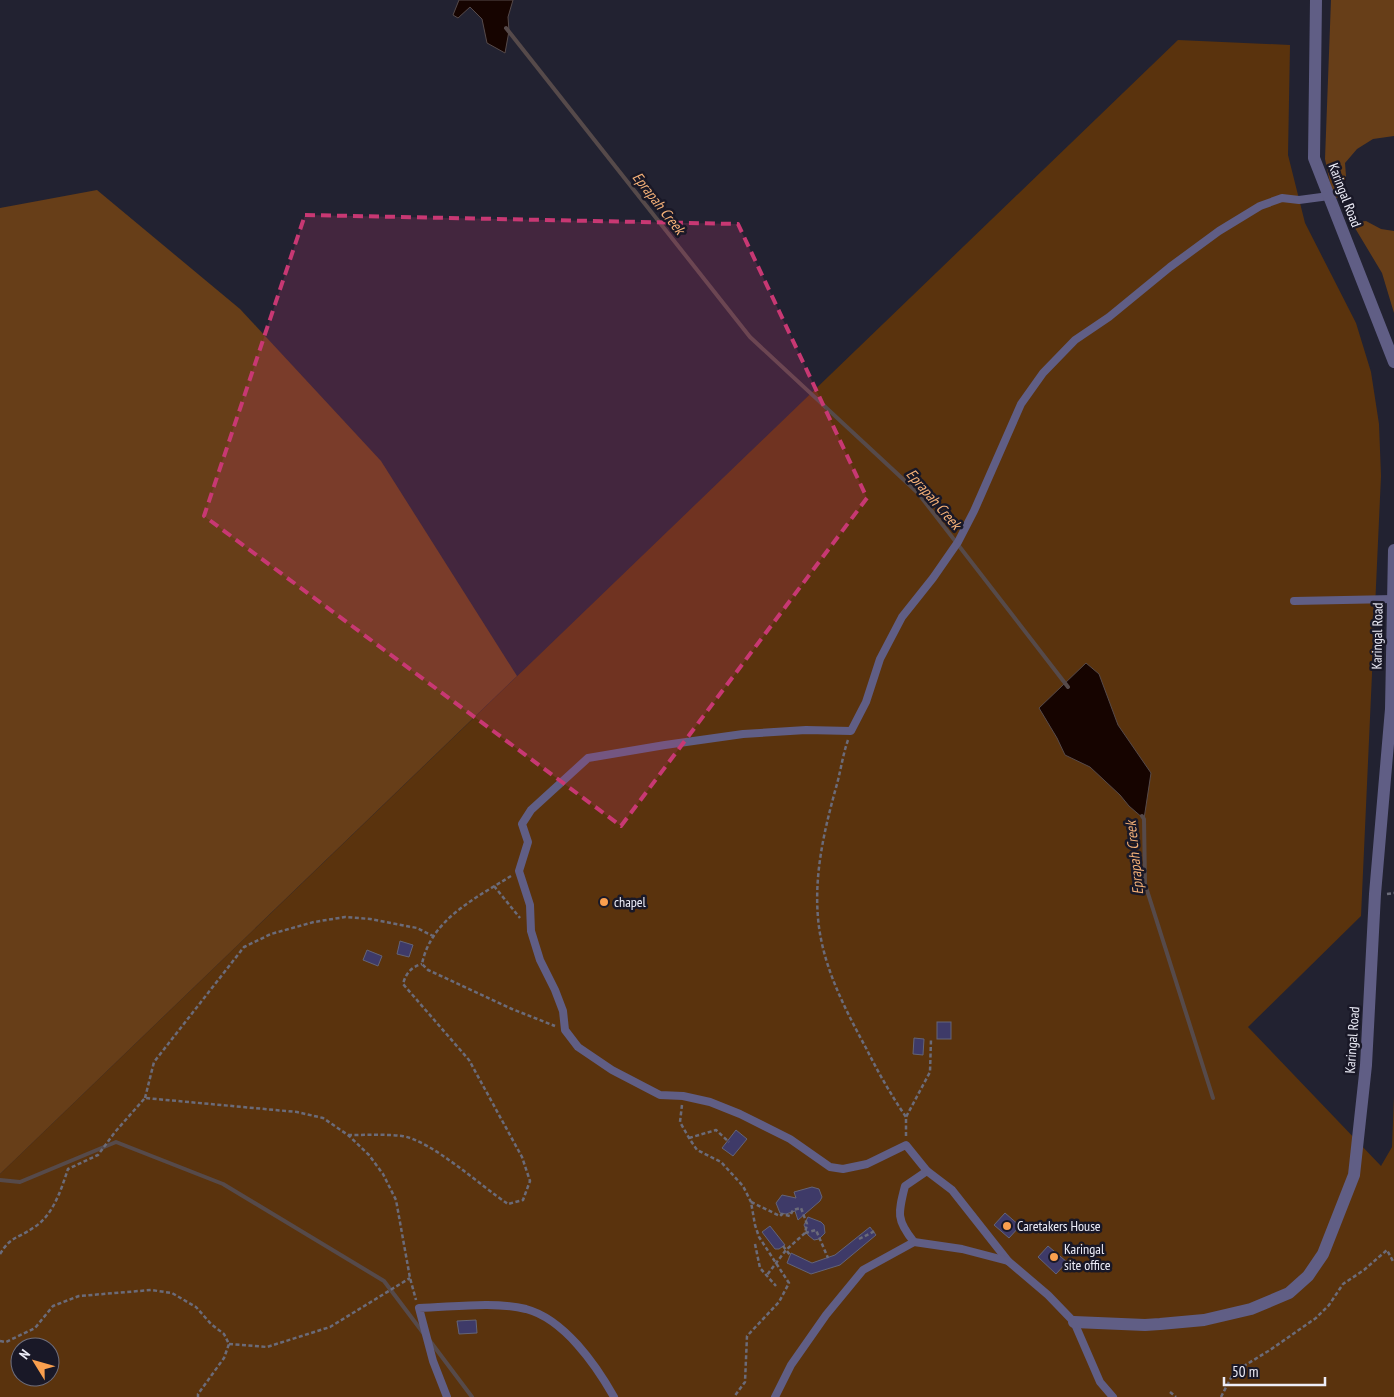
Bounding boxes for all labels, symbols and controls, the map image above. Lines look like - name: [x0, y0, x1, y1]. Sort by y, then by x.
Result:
- street label: Karingal Road: [1325, 160, 1365, 230]
- water label: Eprapah Creek: [629, 168, 691, 240]
- water label: Eprapah Creek: [902, 465, 967, 535]
- street label: Karingal Road: [1367, 602, 1387, 670]
- water label: Eprapah Creek: [1120, 818, 1147, 896]
- place label: chapel: [614, 893, 647, 911]
- marker: chapel: [598, 896, 610, 908]
- street label: Karingal Road: [1341, 1006, 1363, 1074]
- place label: Caretakers House: [1017, 1217, 1101, 1235]
- marker: Caretakers House: [1001, 1220, 1013, 1232]
- place label: Karingal site office: [1064, 1240, 1111, 1274]
- marker: Karingal site office: [1048, 1251, 1060, 1263]
- north arrow: [10, 1337, 60, 1387]
- text: N: [15, 1346, 34, 1363]
- scale bar: [1224, 1354, 1325, 1386]
- text: 50 m: [1232, 1362, 1258, 1381]

